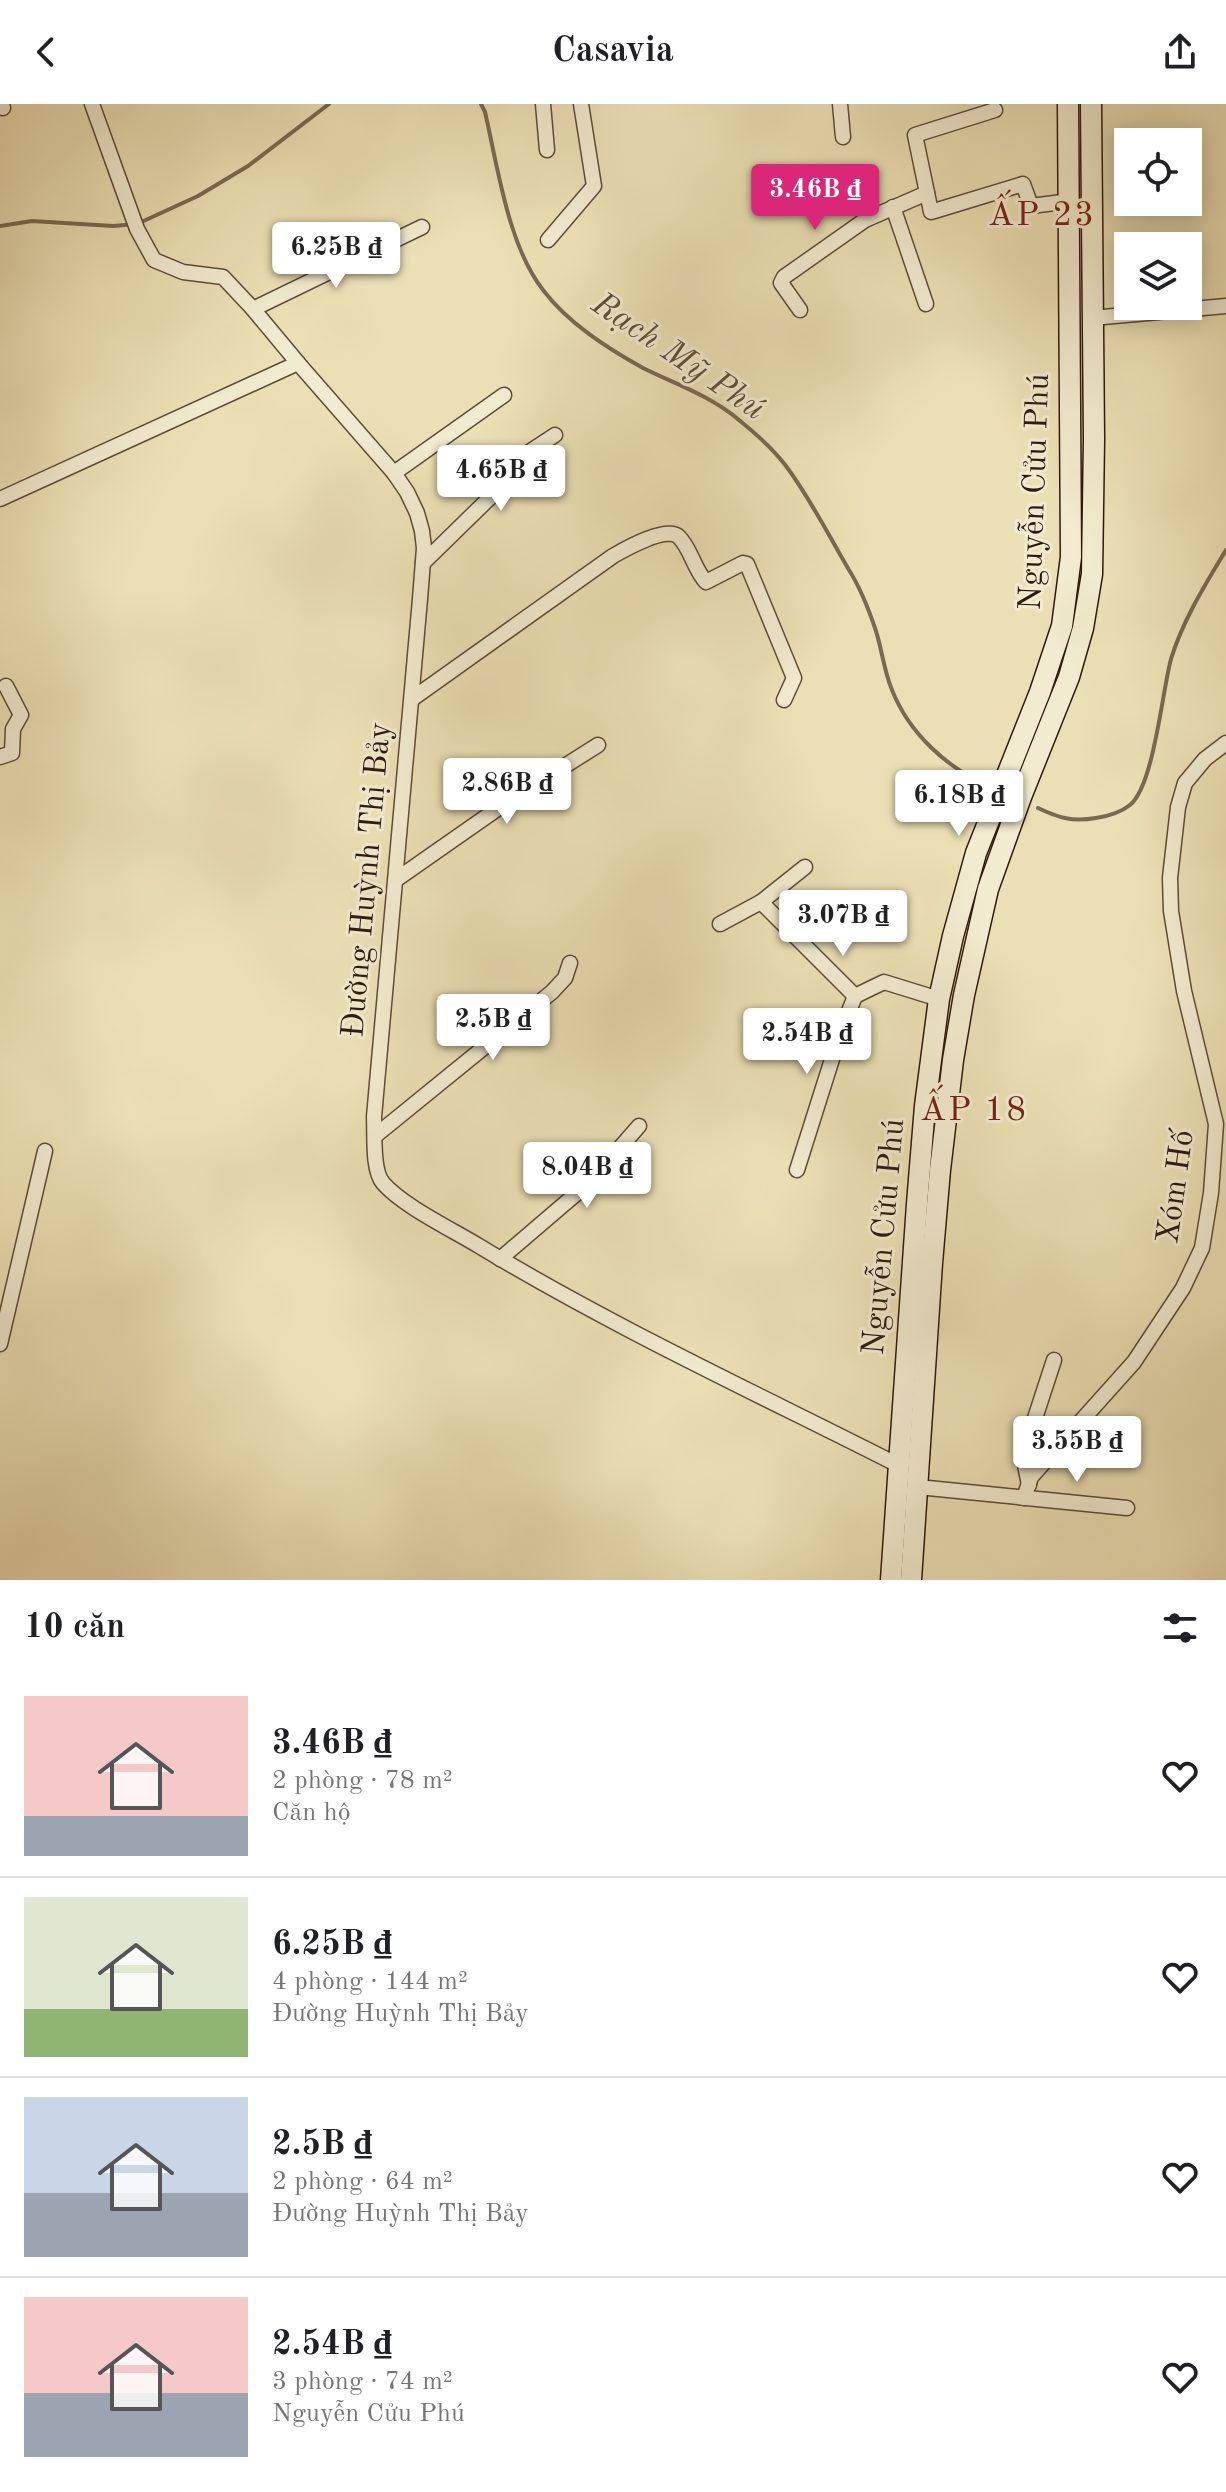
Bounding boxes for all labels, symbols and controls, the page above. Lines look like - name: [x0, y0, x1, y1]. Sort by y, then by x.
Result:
- icon: back: [24, 30, 68, 74]
- icon: share: [1158, 30, 1202, 74]
- text: Casavia: [552, 34, 674, 70]
- map controls: [1114, 128, 1202, 320]
- button: locate: [1114, 128, 1202, 216]
- pin: 3.46B ₫: [741, 164, 889, 232]
- text: 3.46B ₫: [769, 177, 861, 203]
- district label: ẤP 23: [988, 189, 1096, 233]
- pin: 6.25B ₫: [262, 222, 410, 290]
- button: layers: [1114, 232, 1202, 320]
- text: 6.25B ₫: [290, 235, 382, 261]
- water label: Rạch Mỹ Phú: [585, 286, 771, 427]
- street label: Nguyễn Cửu Phú: [1014, 373, 1056, 611]
- pin: 4.65B ₫: [427, 445, 575, 513]
- text: 4.65B ₫: [455, 458, 547, 484]
- street label: Đường Huỳnh Thị Bảy: [338, 721, 398, 1039]
- pin: 2.86B ₫: [433, 758, 581, 826]
- pin: 6.18B ₫: [885, 770, 1033, 838]
- text: 2.86B ₫: [461, 771, 553, 797]
- text: 6.18B ₫: [913, 783, 1005, 809]
- pin: 3.07B ₫: [769, 890, 917, 958]
- text: 3.07B ₫: [797, 903, 889, 929]
- pin: 2.5B ₫: [428, 994, 558, 1062]
- text: 2.5B ₫: [455, 1007, 531, 1033]
- pin: 2.54B ₫: [733, 1008, 881, 1076]
- text: 2.54B ₫: [761, 1021, 853, 1047]
- district label: ẤP 18: [920, 1084, 1028, 1128]
- street label: Nguyễn Cửu Phú: [857, 1117, 911, 1357]
- street label: Xóm Hố: [1151, 1127, 1201, 1246]
- pin: 8.04B ₫: [513, 1142, 661, 1210]
- text: 8.04B ₫: [541, 1155, 633, 1181]
- pin: 3.55B ₫: [1003, 1416, 1151, 1484]
- text: 3.55B ₫: [1031, 1429, 1123, 1455]
- icon: filters: [1158, 1606, 1202, 1650]
- text: 10 căn: [24, 1611, 125, 1645]
- text: 3.46B ₫: [272, 1727, 392, 1761]
- icon: home: [88, 1728, 184, 1824]
- icon: heart: [1158, 1754, 1202, 1798]
- text: 2 phòng · 78 m²: [272, 1768, 453, 1794]
- text: Căn hộ: [272, 1800, 351, 1826]
- text: 6.25B ₫: [272, 1928, 392, 1962]
- icon: home: [88, 1929, 184, 2025]
- icon: heart: [1158, 1955, 1202, 1999]
- text: 4 phòng · 144 m²: [272, 1969, 468, 1995]
- text: Đường Huỳnh Thị Bảy: [272, 2001, 529, 2027]
- text: 2.5B ₫: [272, 2128, 372, 2162]
- icon: home: [88, 2129, 184, 2225]
- icon: heart: [1158, 2155, 1202, 2199]
- text: 2 phòng · 64 m²: [272, 2169, 453, 2195]
- text: Đường Huỳnh Thị Bảy: [272, 2201, 529, 2227]
- text: 2.54B ₫: [272, 2328, 392, 2362]
- icon: home: [88, 2329, 184, 2425]
- icon: heart: [1158, 2355, 1202, 2399]
- text: 3 phòng · 74 m²: [272, 2369, 453, 2395]
- text: Nguyễn Cửu Phú: [272, 2401, 465, 2427]

